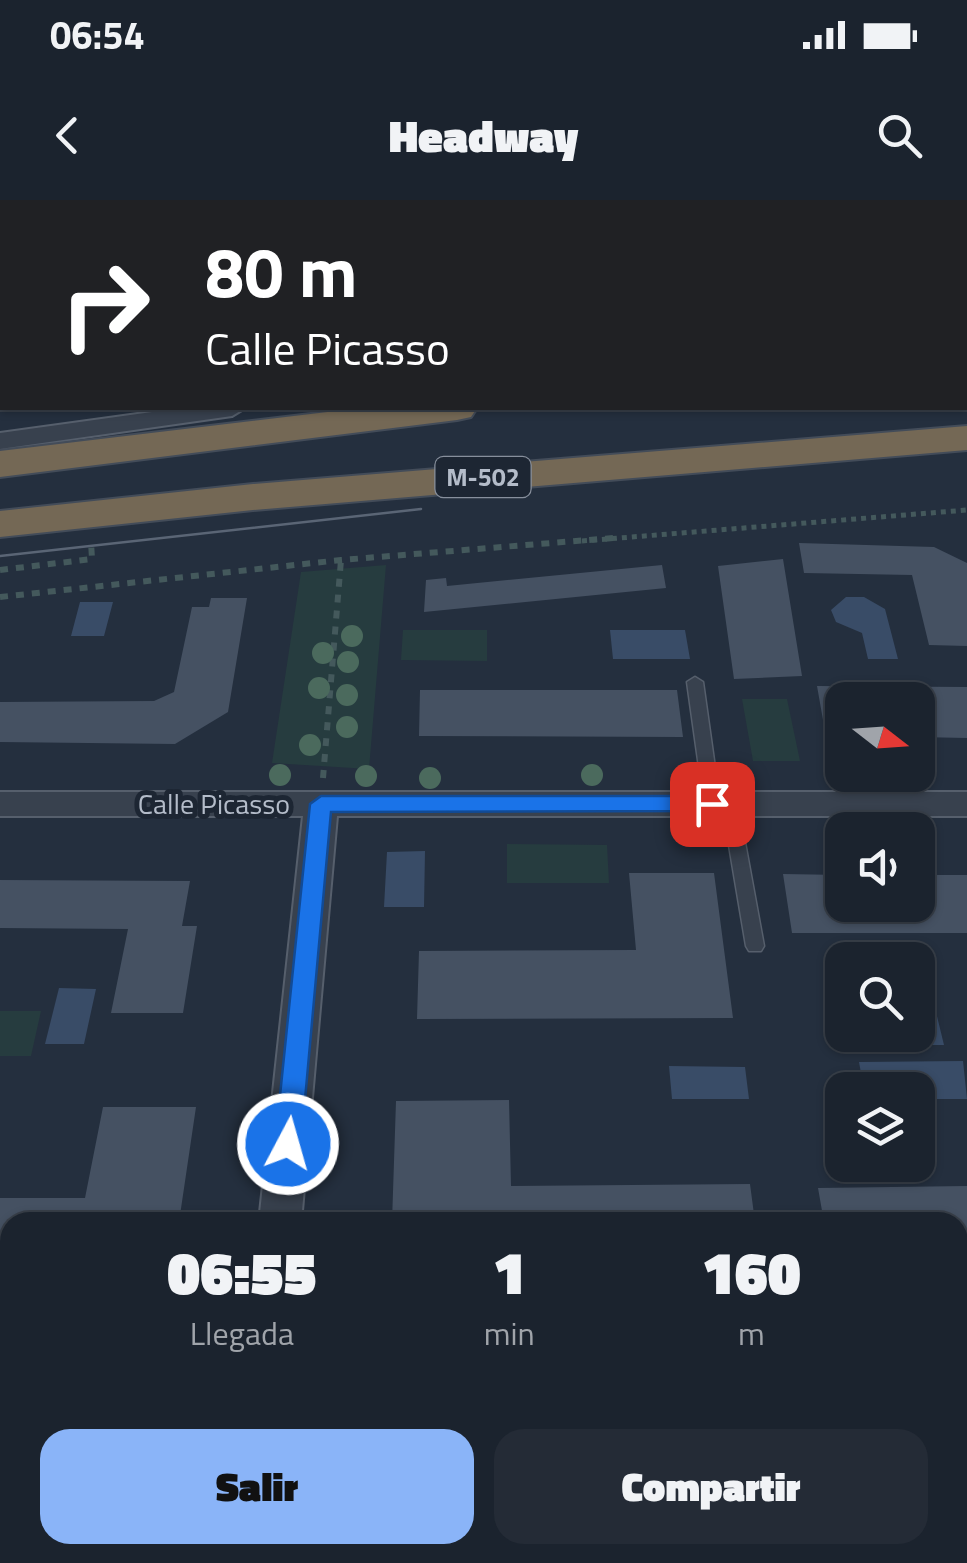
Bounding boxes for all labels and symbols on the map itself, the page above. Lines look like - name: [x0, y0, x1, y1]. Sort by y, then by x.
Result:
- road number: M-502: [436, 457, 530, 497]
- north arrow: [825, 682, 935, 792]
- pin: [670, 762, 755, 847]
- street label: Calle Picasso: [138, 782, 290, 825]
- position arrow: [236, 1092, 340, 1196]

